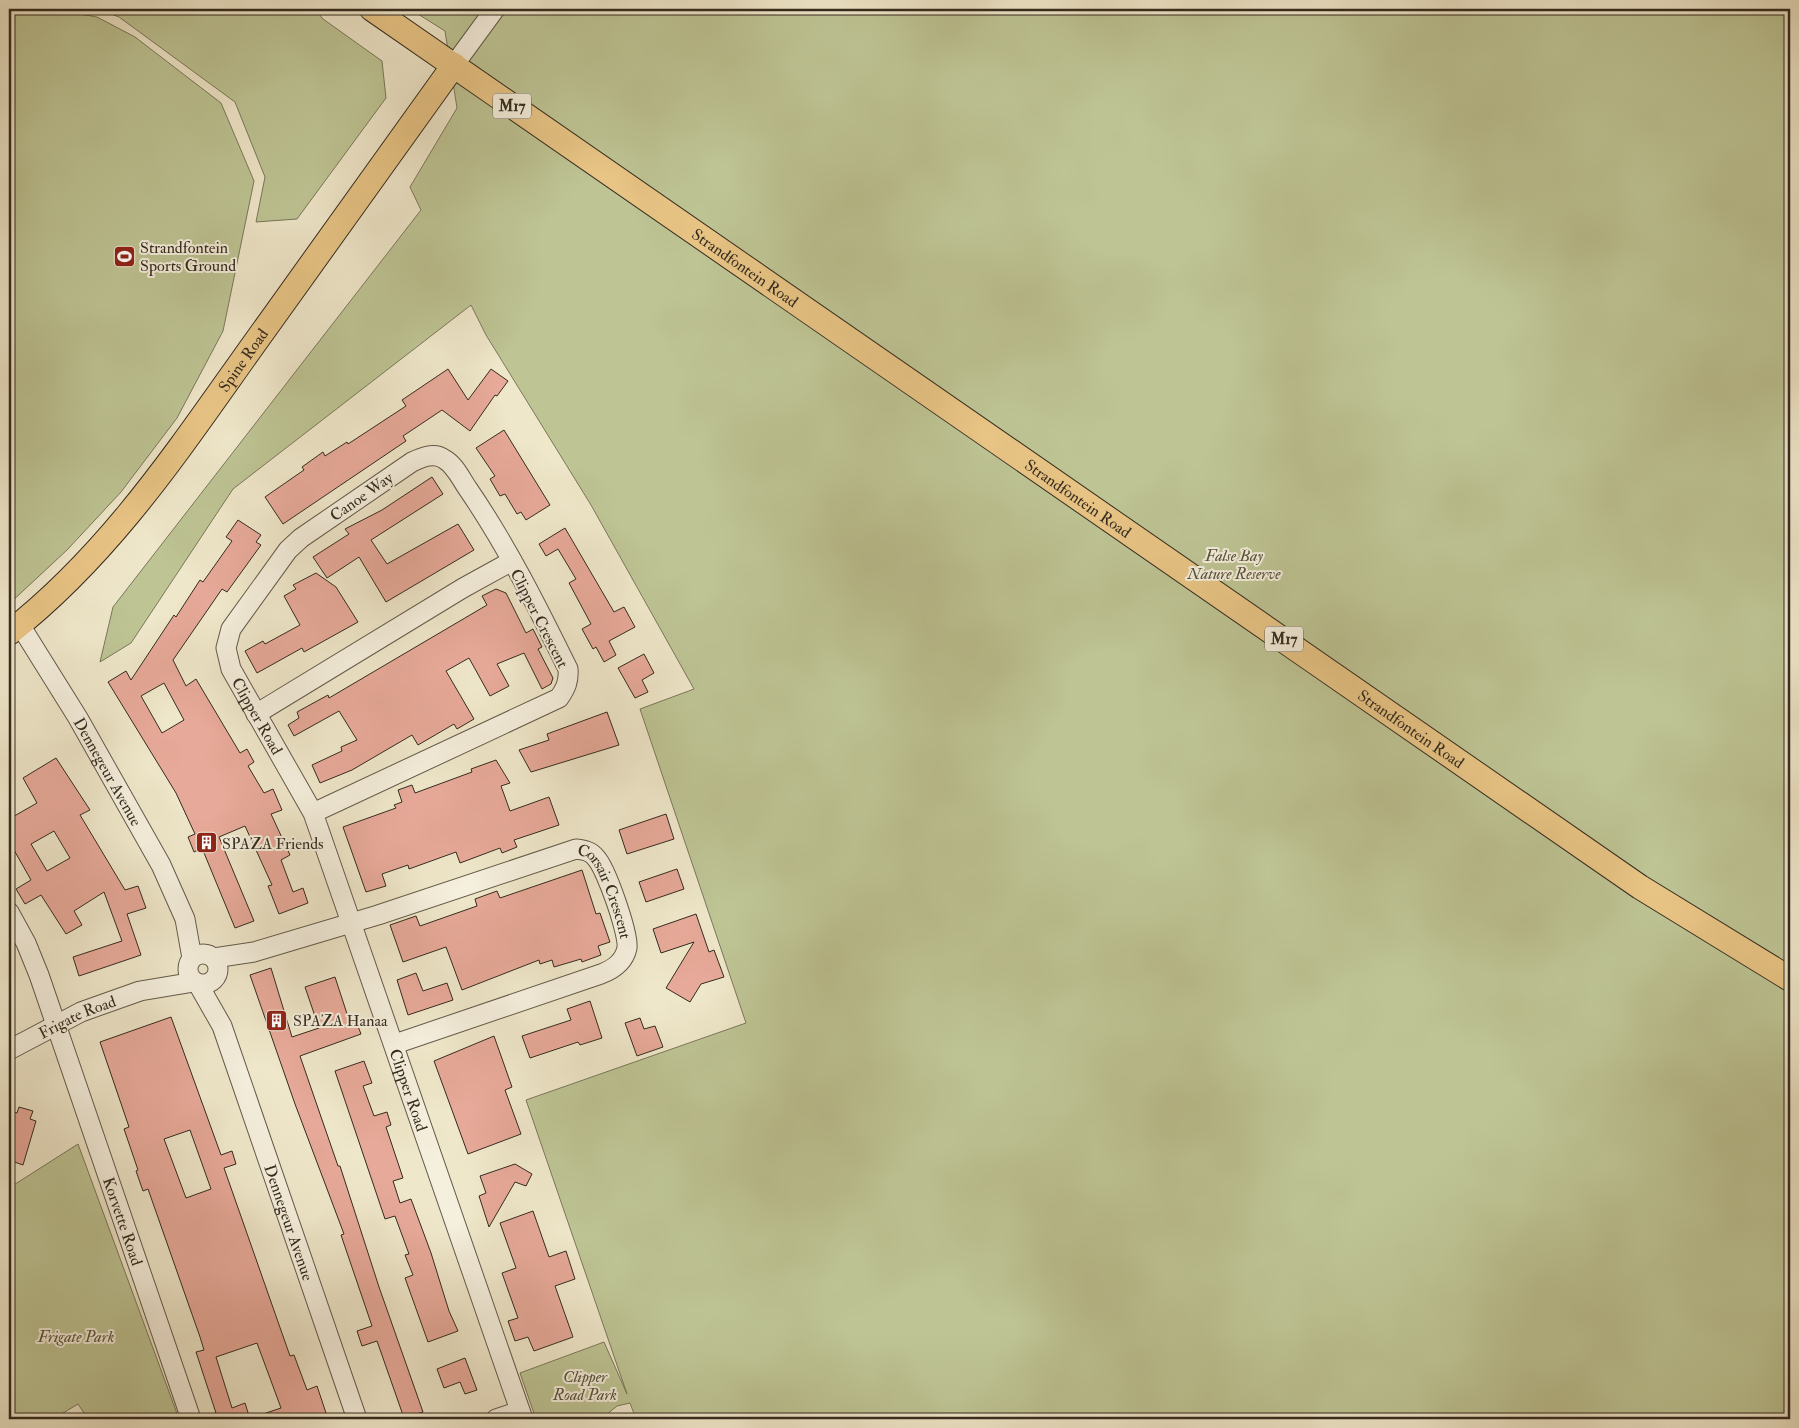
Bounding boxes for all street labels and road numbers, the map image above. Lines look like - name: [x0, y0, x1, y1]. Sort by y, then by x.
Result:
- road number: M17: [493, 94, 531, 118]
- street label: Strandfontein Road: [688, 224, 802, 312]
- street label: Spine Road: [214, 325, 273, 396]
- street label: Strandfontein Road: [1021, 455, 1135, 543]
- street label: Canoe Way: [326, 467, 398, 526]
- street label: Clipper Crescent: [505, 566, 573, 672]
- road number: M17: [1265, 626, 1303, 652]
- street label: Clipper Road: [227, 674, 287, 759]
- street label: Strandfontein Road: [1354, 686, 1468, 773]
- street label: Dennegeur Avenue: [69, 714, 146, 830]
- street label: Corsair Crescent: [576, 840, 635, 941]
- street label: Frigate Road: [35, 991, 119, 1044]
- street label: Clipper Road: [385, 1046, 432, 1134]
- street label: Dennegeur Avenue: [259, 1162, 318, 1284]
- street label: Korvette Road: [98, 1175, 147, 1268]

